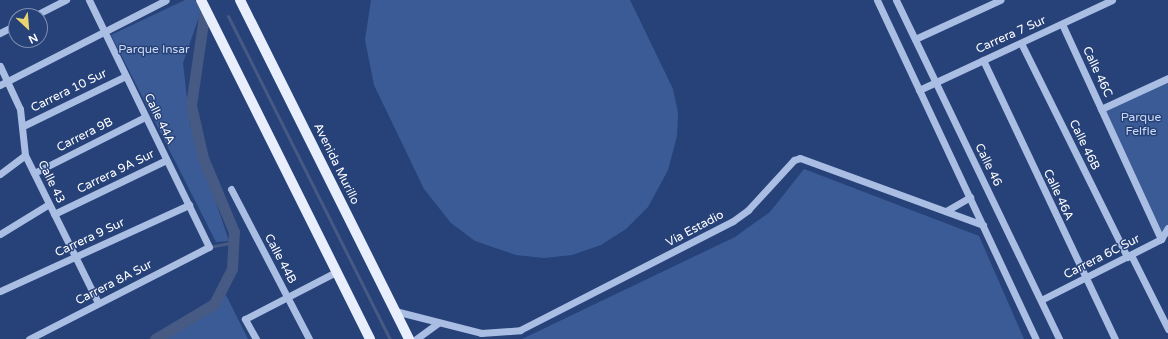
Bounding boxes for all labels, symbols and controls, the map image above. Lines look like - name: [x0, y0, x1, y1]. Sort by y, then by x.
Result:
- north arrow: [8, 8, 48, 48]
- street label: Carrera 7 Sur: [974, 13, 1048, 57]
- text: N: [26, 31, 40, 46]
- park label: Parque Insar: [118, 43, 190, 57]
- street label: Calle 46C: [1079, 44, 1115, 100]
- street label: Carrera 10 Sur: [29, 66, 109, 116]
- street label: Calle 44A: [140, 91, 178, 147]
- park label: Parque Felfle: [1121, 111, 1161, 139]
- street label: Carrera 9B: [54, 115, 116, 155]
- street label: Calle 46B: [1066, 117, 1102, 173]
- street label: Avenida Murillo: [310, 121, 362, 207]
- street label: Calle 46: [971, 141, 1005, 189]
- street label: Carrera 9A Sur: [75, 147, 157, 197]
- street label: Calle 43: [34, 158, 68, 206]
- street label: Calle 46A: [1040, 167, 1076, 223]
- street label: Vía Estadio: [664, 208, 726, 250]
- street label: Carrera 9 Sur: [53, 216, 127, 260]
- street label: Calle 44B: [261, 232, 299, 286]
- street label: Carrera 6C Sur: [1062, 232, 1142, 282]
- street label: Carrera 8A Sur: [73, 257, 155, 309]

